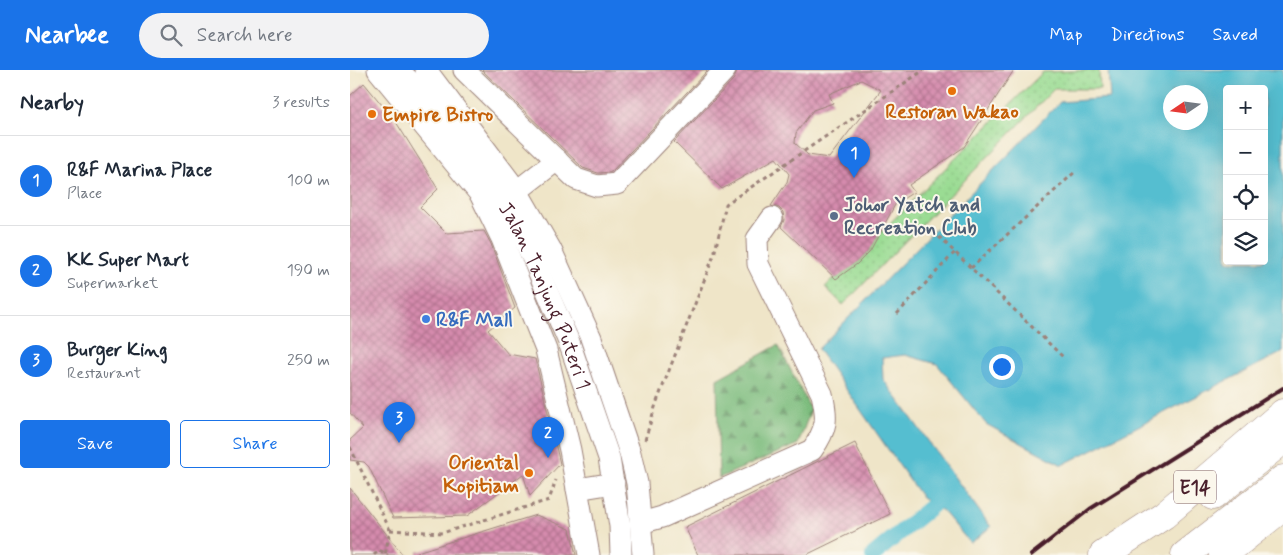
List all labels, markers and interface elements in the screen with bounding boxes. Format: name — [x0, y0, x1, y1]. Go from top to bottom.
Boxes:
search box — [139, 13, 489, 58]
text: Nearbee — [25, 20, 109, 51]
icon: search — [157, 21, 185, 49]
text: Search here — [197, 23, 293, 48]
text: Map — [1050, 23, 1083, 47]
text: Directions — [1111, 23, 1185, 47]
text: Saved — [1213, 23, 1258, 47]
marker: Restoran Wakao — [946, 85, 958, 97]
north arrow — [1163, 85, 1208, 130]
map controls — [1223, 85, 1268, 265]
button: + — [1223, 85, 1268, 130]
text: Nearby — [20, 89, 84, 117]
text: 3 results — [272, 92, 330, 113]
place label: Restoran Wakao — [885, 99, 1019, 126]
place label: Empire Bistro — [382, 102, 493, 129]
marker: Empire Bistro — [366, 108, 378, 120]
button: − — [1223, 130, 1268, 175]
pin: 1 — [838, 137, 870, 178]
text: R&F Marina Place — [67, 158, 212, 183]
text: 1 — [32, 170, 40, 191]
text: 100 m — [287, 170, 330, 191]
button: locate — [1223, 175, 1268, 220]
text: Place — [67, 183, 102, 204]
place label: Johor Yatch and Recreation Club — [844, 192, 980, 242]
street label: Jalan Tanjung Puteri 1 — [491, 197, 596, 393]
marker: Johor Yatch and Recreation Club — [828, 210, 840, 222]
button: layers — [1223, 220, 1268, 265]
text: KK Super Mart — [67, 248, 189, 273]
text: 2 — [32, 260, 40, 281]
text: 190 m — [287, 260, 330, 281]
text: Supermarket — [67, 273, 158, 294]
place label: R&F Mall — [436, 307, 513, 334]
marker: R&F Mall — [420, 313, 432, 325]
text: Burger King — [67, 338, 168, 363]
text: 3 — [32, 350, 40, 371]
text: 250 m — [287, 350, 330, 371]
your location — [989, 354, 1015, 380]
text: Restaurant — [67, 363, 141, 384]
pin: 3 — [383, 402, 415, 443]
pin: 2 — [532, 417, 564, 458]
button: Save — [20, 420, 170, 468]
button: Share — [180, 420, 330, 468]
place label: Oriental Kopitiam — [443, 450, 519, 500]
marker: Oriental Kopitiam — [523, 467, 535, 479]
road number: E14 — [1174, 471, 1216, 504]

